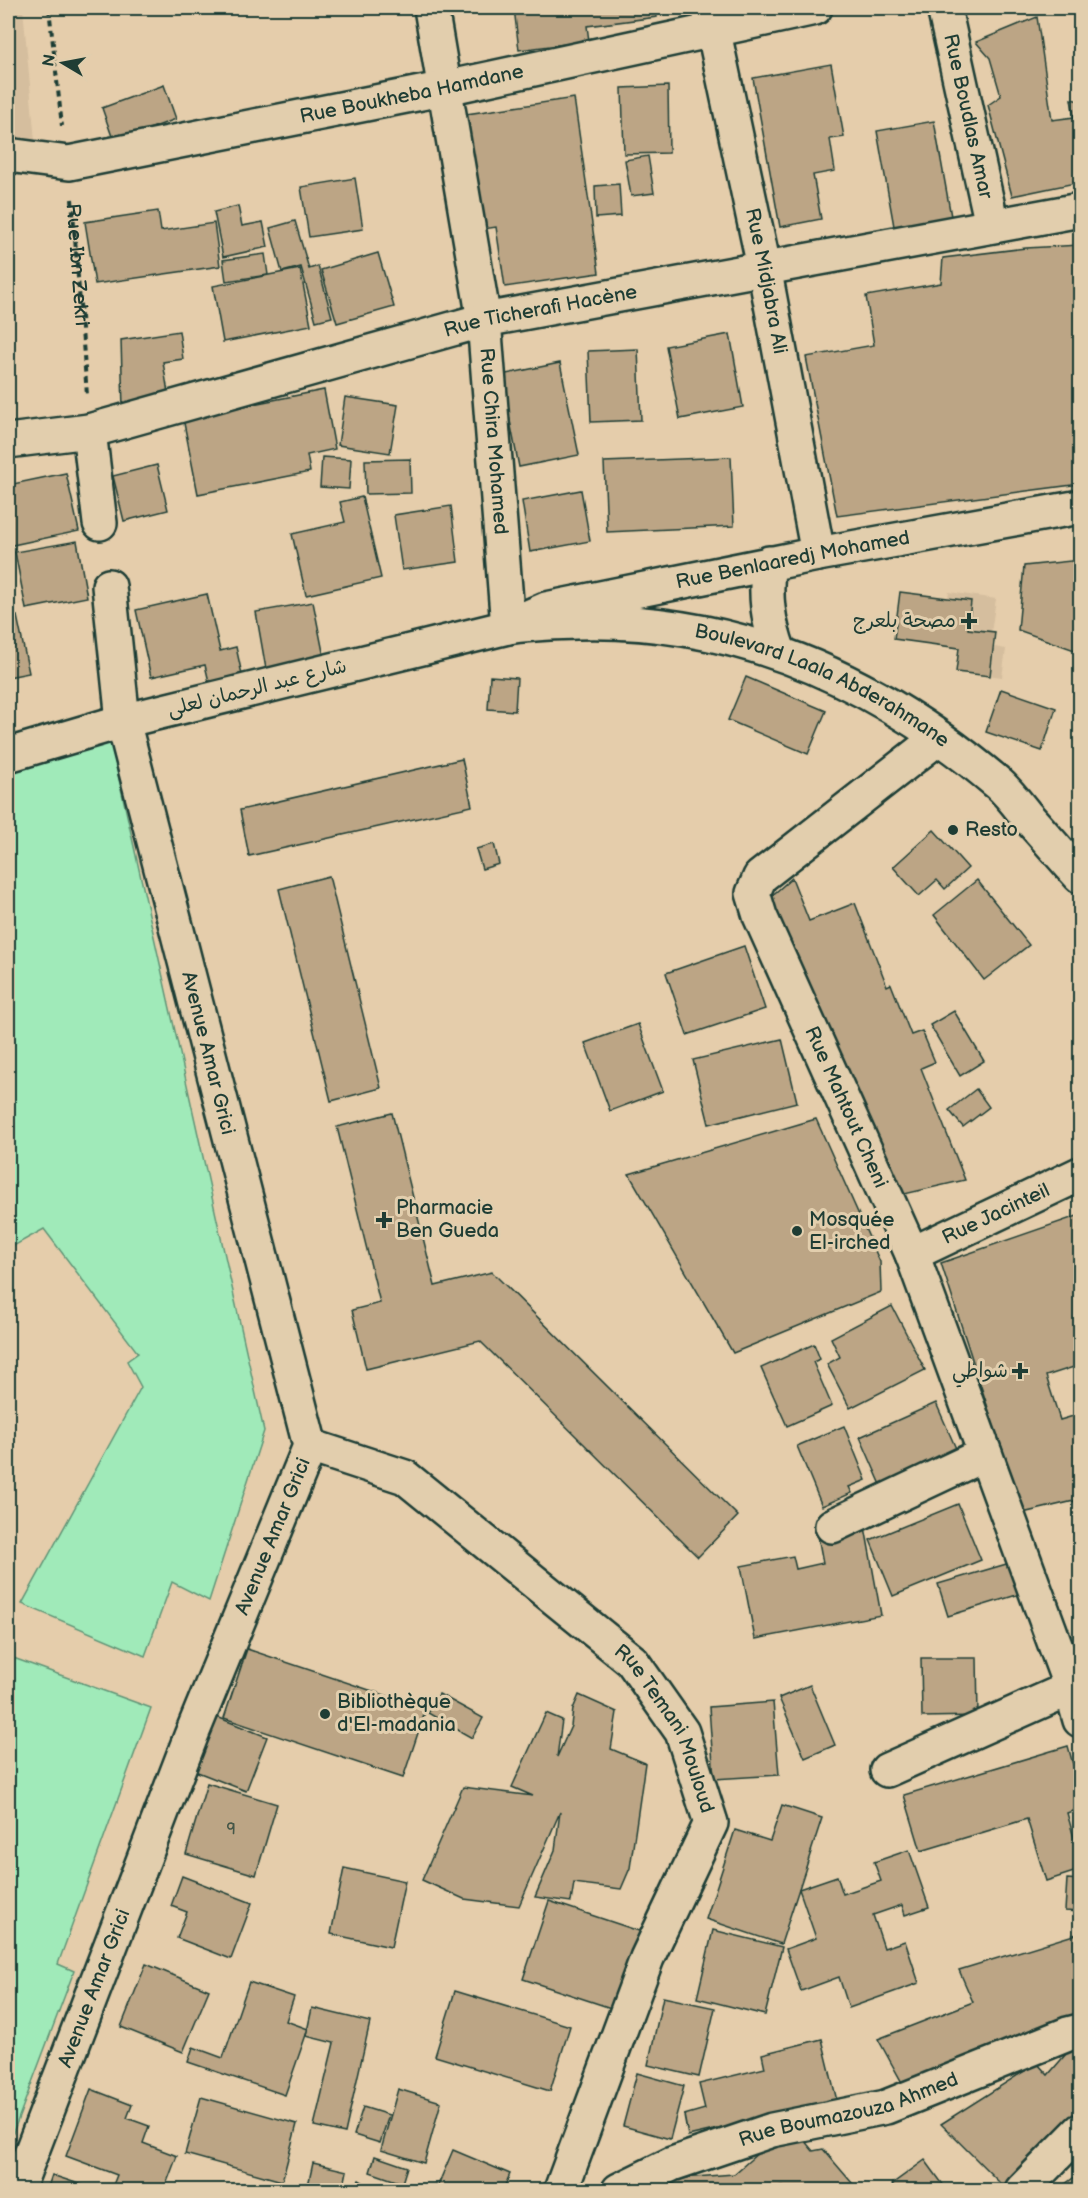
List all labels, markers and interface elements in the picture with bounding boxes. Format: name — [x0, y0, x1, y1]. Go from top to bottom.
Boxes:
street label: Rue Boudlas Amar — [938, 32, 998, 202]
north arrow — [33, 33, 93, 93]
text: N — [39, 53, 60, 68]
street label: Rue Boukheba Hamdane — [298, 60, 526, 129]
street label: Rue Ibn Zekri — [60, 203, 94, 327]
street label: Rue Midjabra Ali — [740, 206, 792, 356]
street label: Rue Ticherafi Hacène — [441, 280, 639, 343]
street label: Rue Chira Mohamed — [474, 347, 513, 535]
street label: Rue Benlaaredj Mohamed — [674, 526, 912, 594]
place label: مصحة بلعرج — [853, 609, 956, 634]
marker: مصحة بلعرج — [960, 612, 978, 630]
street label: Boulevard Laala Abderahmane — [693, 619, 954, 753]
street label: شارع عبد الرحمان لعلى — [165, 654, 349, 723]
place label: Resto — [965, 818, 1018, 842]
marker: Resto — [946, 823, 960, 837]
street label: Avenue Amar Grici — [176, 969, 240, 1137]
street label: Rue Mahtout Cheni — [799, 1023, 893, 1192]
street label: Rue Jacinteil — [938, 1178, 1054, 1250]
place label: Pharmacie Ben Gueda — [396, 1196, 499, 1243]
place label: Mosquée El-irched — [809, 1208, 894, 1255]
marker: Pharmacie Ben Gueda — [377, 1213, 391, 1227]
marker: Mosquée El-irched — [790, 1224, 804, 1238]
place label: شواطي — [952, 1359, 1008, 1388]
marker: شواطي — [1013, 1364, 1027, 1378]
street label: Avenue Amar Grici — [230, 1454, 316, 1618]
street label: Rue Temani Mouloud — [609, 1639, 719, 1816]
place label: Bibliothèque d'El-madania — [337, 1690, 456, 1737]
marker: Bibliothèque d'El-madania — [318, 1707, 332, 1721]
house number: 9 — [226, 1820, 236, 1839]
street label: Avenue Amar Grici — [53, 1906, 135, 2071]
street label: Rue Boumazouza Ahmed — [736, 2067, 962, 2152]

